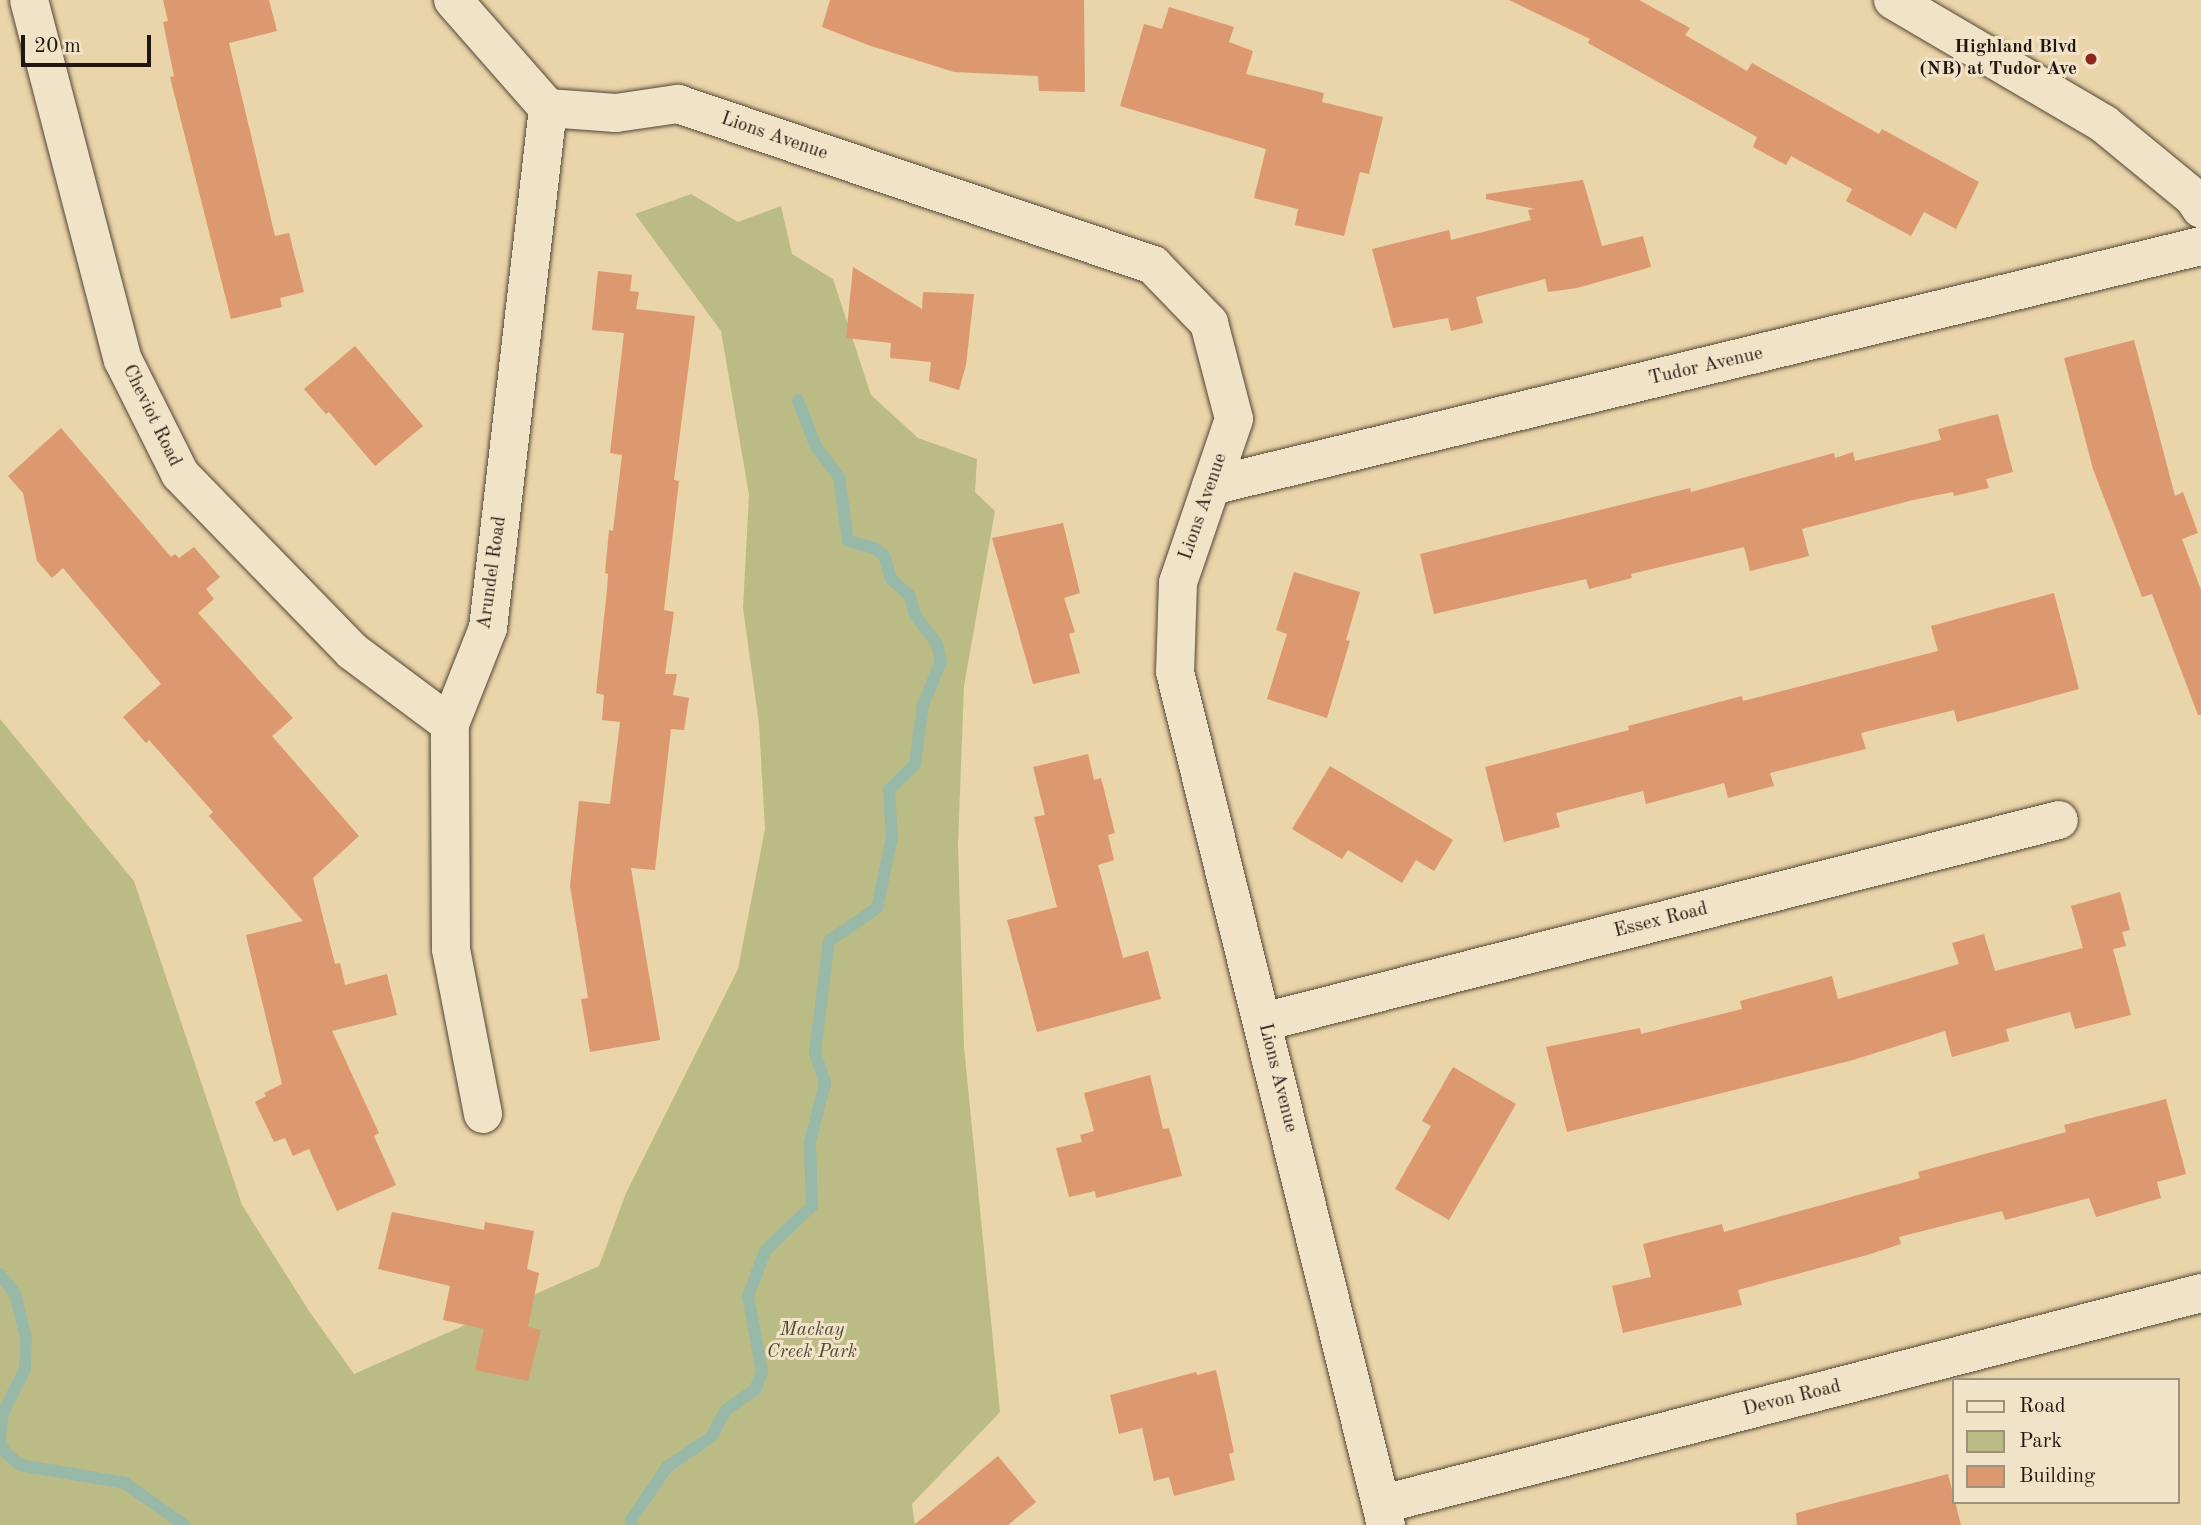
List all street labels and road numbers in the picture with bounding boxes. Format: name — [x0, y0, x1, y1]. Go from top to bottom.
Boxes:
street label: Lions Avenue — [718, 108, 830, 166]
street label: Tudor Avenue — [1647, 343, 1765, 391]
street label: Cheviot Road — [116, 361, 186, 471]
street label: Lions Avenue — [1175, 451, 1233, 563]
street label: Arundel Road — [474, 515, 512, 631]
street label: Essex Road — [1612, 898, 1710, 944]
street label: Lions Avenue — [1252, 1021, 1302, 1135]
street label: Devon Road — [1741, 1376, 1843, 1422]

